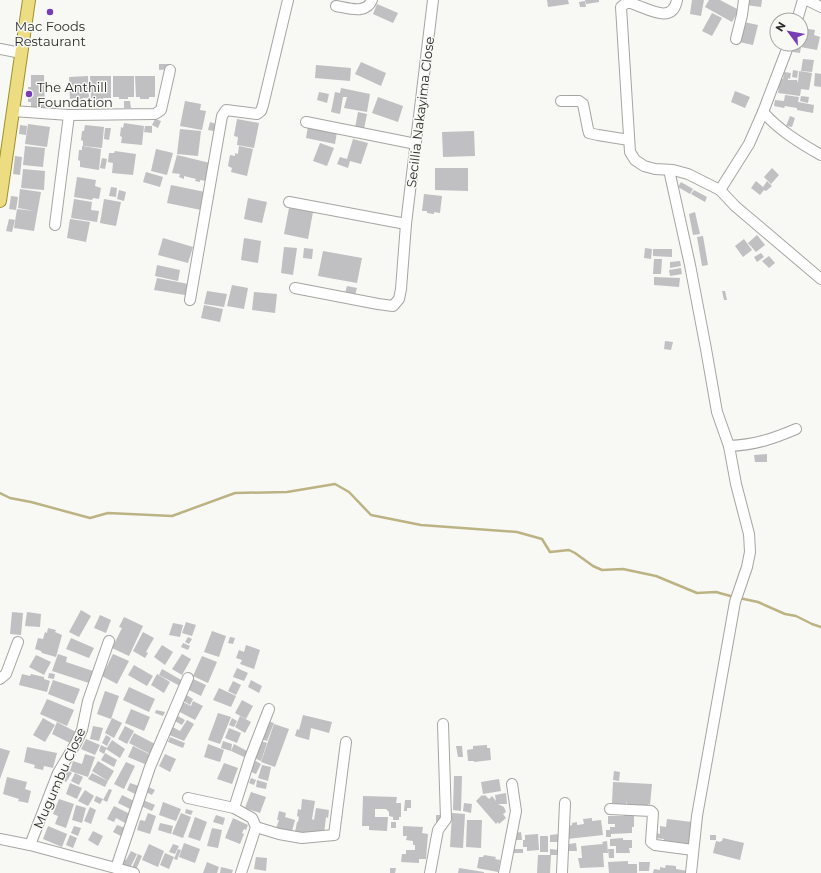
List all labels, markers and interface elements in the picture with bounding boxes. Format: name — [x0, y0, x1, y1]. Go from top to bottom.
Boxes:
marker: Mac Foods Restaurant — [45, 7, 55, 17]
north arrow — [769, 12, 809, 52]
place label: Mac Foods Restaurant — [14, 18, 86, 49]
text: N — [772, 19, 789, 34]
street label: Secillia Nakayima Close — [403, 35, 437, 188]
place label: The Anthill Foundation — [37, 79, 113, 110]
marker: The Anthill Foundation — [24, 89, 34, 99]
street label: Mugumbu Close — [30, 725, 88, 831]

